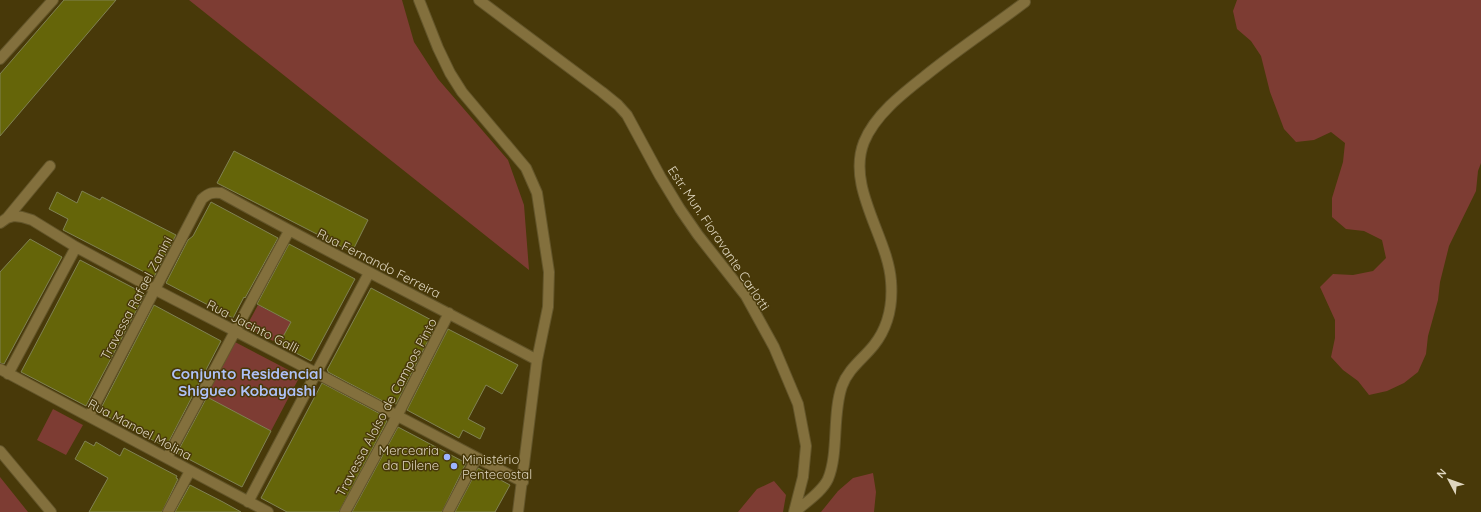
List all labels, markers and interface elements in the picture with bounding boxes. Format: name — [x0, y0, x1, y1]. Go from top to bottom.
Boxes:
street label: Estr. Mun. Fioravante Carlotti — [665, 163, 773, 313]
street label: Rua Fernando Ferreira — [315, 225, 443, 301]
street label: Travessa Rafael Zanini — [97, 234, 175, 362]
street label: Rua Jacinto Galli — [204, 296, 302, 356]
street label: Travessa Aloíso de Campos Pinto — [332, 315, 440, 499]
district label: Conjunto Residencial Shigueo Kobayashi — [171, 364, 323, 400]
street label: Rua Manoel Molina — [85, 395, 195, 463]
place label: Mercearia da Dilene — [379, 442, 439, 473]
place label: Ministério Pentecostal — [462, 451, 532, 482]
marker: Mercearia da Dilene — [442, 452, 452, 462]
north arrow — [1429, 460, 1469, 500]
marker: Ministério Pentecostal — [449, 461, 459, 471]
text: N — [1434, 466, 1449, 481]

